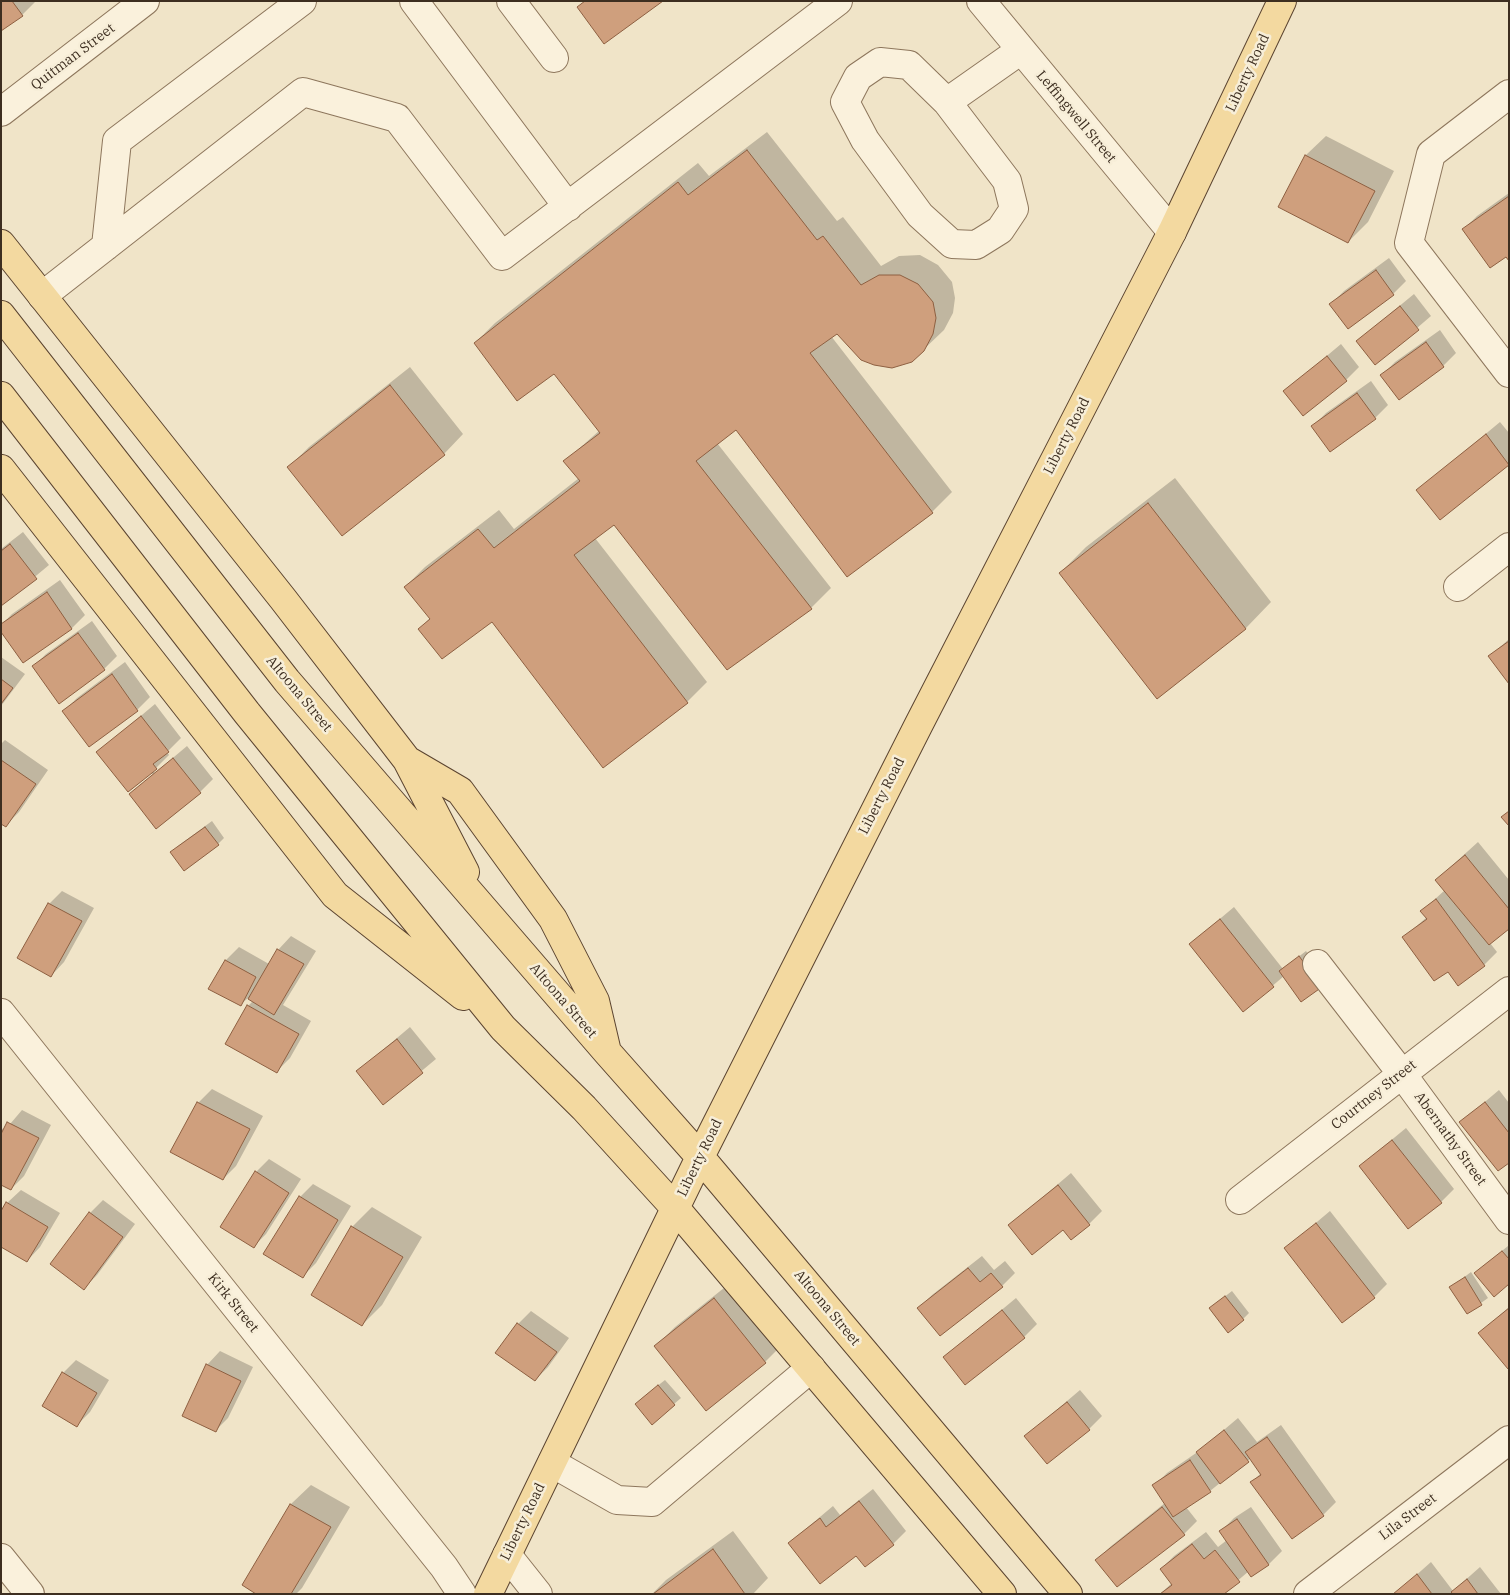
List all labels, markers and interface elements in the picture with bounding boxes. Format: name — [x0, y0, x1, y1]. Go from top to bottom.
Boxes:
street label: Quitman Street — [28, 20, 118, 94]
street label: Liberty Road — [1223, 31, 1273, 115]
street label: Leffingwell Street — [1032, 67, 1120, 167]
street label: Liberty Road — [1040, 395, 1094, 477]
street label: Altoona Street — [262, 653, 336, 735]
street label: Liberty Road — [855, 755, 909, 837]
street label: Altoona Street — [526, 960, 600, 1042]
street label: Courtney Street — [1328, 1057, 1420, 1133]
street label: Abernathy Street — [1410, 1089, 1490, 1189]
street label: Liberty Road — [674, 1117, 726, 1199]
street label: Altoona Street — [790, 1267, 864, 1349]
street label: Kirk Street — [204, 1270, 262, 1336]
street label: Liberty Road — [497, 1481, 549, 1563]
street label: Lila Street — [1376, 1490, 1440, 1544]

